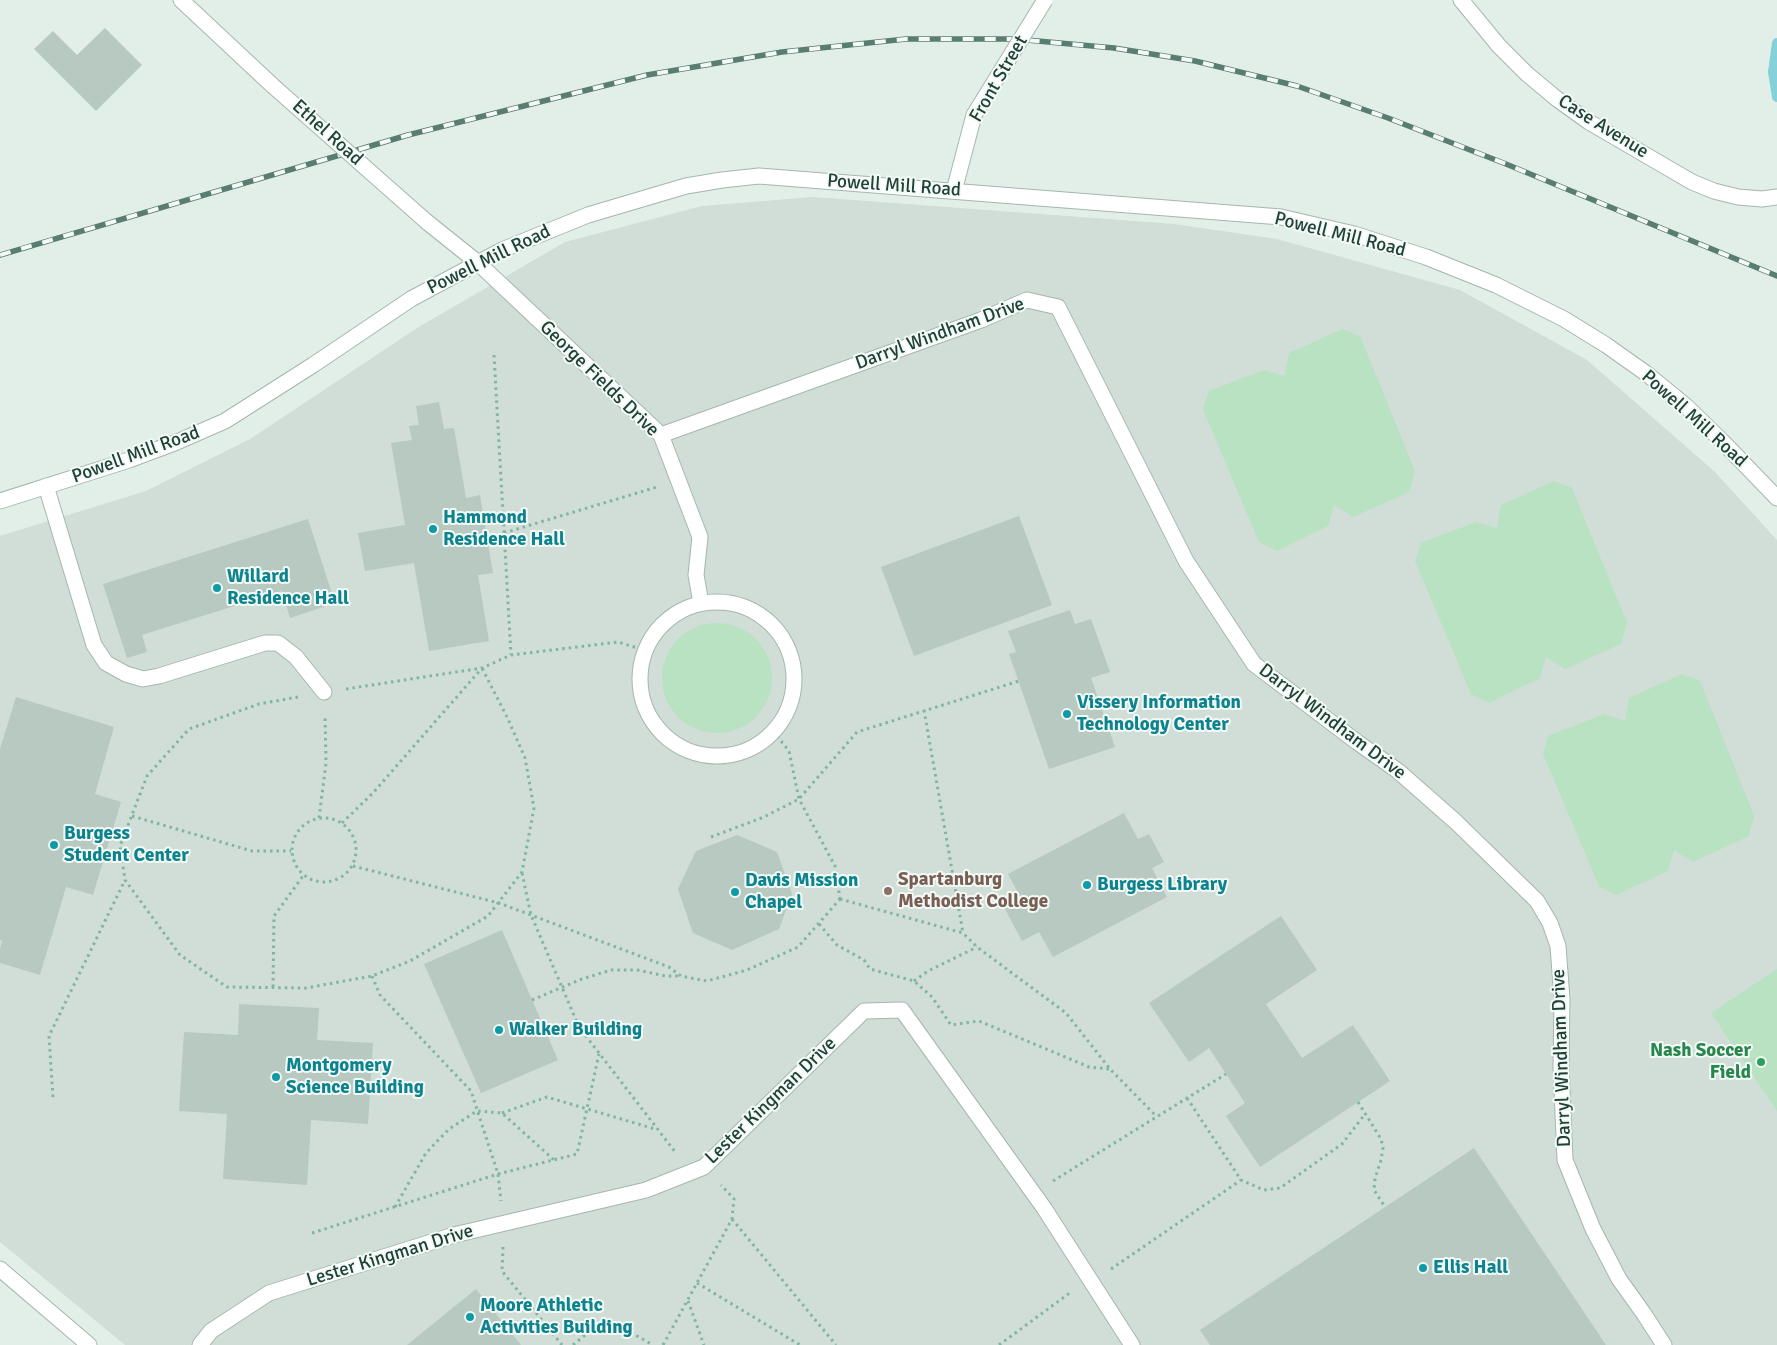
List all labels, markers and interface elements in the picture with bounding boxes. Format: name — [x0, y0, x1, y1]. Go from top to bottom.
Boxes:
street label: Front Street — [965, 31, 1033, 127]
street label: Case Avenue — [1554, 90, 1652, 164]
street label: Ethel Road — [287, 95, 367, 171]
street label: Powell Mill Road — [826, 170, 962, 202]
street label: Powell Mill Road — [1272, 208, 1408, 262]
street label: Powell Mill Road — [424, 220, 554, 300]
street label: Darryl Windham Drive — [852, 293, 1028, 375]
street label: George Fields Drive — [535, 316, 663, 442]
street label: Powell Mill Road — [1636, 366, 1752, 472]
street label: Powell Mill Road — [69, 421, 203, 489]
place label: Hammond Residence Hall — [443, 507, 565, 551]
marker: Hammond Residence Hall — [427, 523, 439, 535]
place label: Willard Residence Hall — [227, 566, 349, 610]
marker: Willard Residence Hall — [211, 582, 223, 594]
street label: Darryl Windham Drive — [1254, 659, 1410, 785]
place label: Vissery Information Technology Center — [1077, 692, 1241, 736]
marker: Vissery Information Technology Center — [1061, 708, 1073, 720]
place label: Burgess Student Center — [64, 823, 189, 867]
marker: Burgess Student Center — [48, 839, 60, 851]
place label: Spartanburg Methodist College — [898, 869, 1048, 913]
place label: Davis Mission Chapel — [745, 870, 858, 914]
place label: Burgess Library — [1097, 874, 1227, 896]
marker: Burgess Library — [1081, 879, 1093, 891]
marker: Spartanburg Methodist College — [882, 885, 894, 897]
marker: Davis Mission Chapel — [729, 886, 741, 898]
street label: Darryl Windham Drive — [1547, 968, 1577, 1148]
place label: Walker Building — [509, 1019, 642, 1041]
marker: Walker Building — [493, 1024, 505, 1036]
street label: Lester Kingman Drive — [701, 1033, 841, 1169]
place label: Nash Soccer Field — [1650, 1040, 1751, 1084]
place label: Montgomery Science Building — [286, 1055, 424, 1099]
marker: Nash Soccer Field — [1755, 1056, 1767, 1068]
marker: Montgomery Science Building — [270, 1071, 282, 1083]
street label: Lester Kingman Drive — [304, 1220, 476, 1292]
place label: Ellis Hall — [1433, 1257, 1508, 1279]
marker: Ellis Hall — [1417, 1262, 1429, 1274]
place label: Moore Athletic Activities Building — [480, 1295, 633, 1339]
marker: Moore Athletic Activities Building — [464, 1311, 476, 1323]

